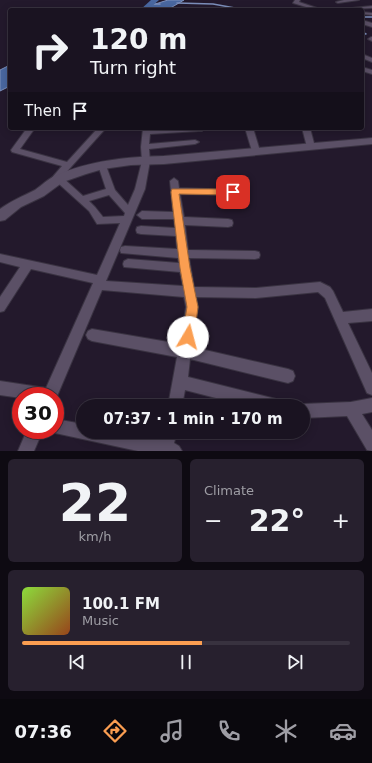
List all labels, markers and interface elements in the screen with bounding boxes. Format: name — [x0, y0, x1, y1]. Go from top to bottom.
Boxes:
text: 120 m — [90, 23, 187, 56]
icon: right — [24, 24, 76, 76]
text: Turn right — [90, 57, 176, 78]
icon: arrive — [69, 100, 91, 122]
text: Then — [24, 102, 61, 120]
pin — [216, 175, 250, 209]
icon: arrive — [222, 181, 244, 203]
position arrow — [167, 316, 209, 358]
speed limit sign: 30 — [12, 387, 64, 439]
text: 07:37 · 1 min · 170 m — [103, 410, 283, 428]
text: 22 — [59, 473, 131, 533]
text: Climate — [204, 483, 254, 498]
text: 22° — [249, 503, 305, 538]
text: − — [204, 508, 222, 533]
text: + — [332, 508, 350, 533]
text: km/h — [79, 529, 111, 544]
text: 100.1 FM — [82, 595, 160, 613]
text: Music — [82, 613, 119, 628]
icon: previous — [66, 651, 88, 673]
icon: pause — [175, 651, 197, 673]
icon: next — [284, 651, 306, 673]
icon: directions — [101, 717, 129, 745]
icon: music — [158, 717, 186, 745]
icon: phone — [215, 717, 243, 745]
icon: climate — [272, 717, 300, 745]
icon: car — [329, 717, 357, 745]
text: 07:36 — [15, 721, 72, 742]

